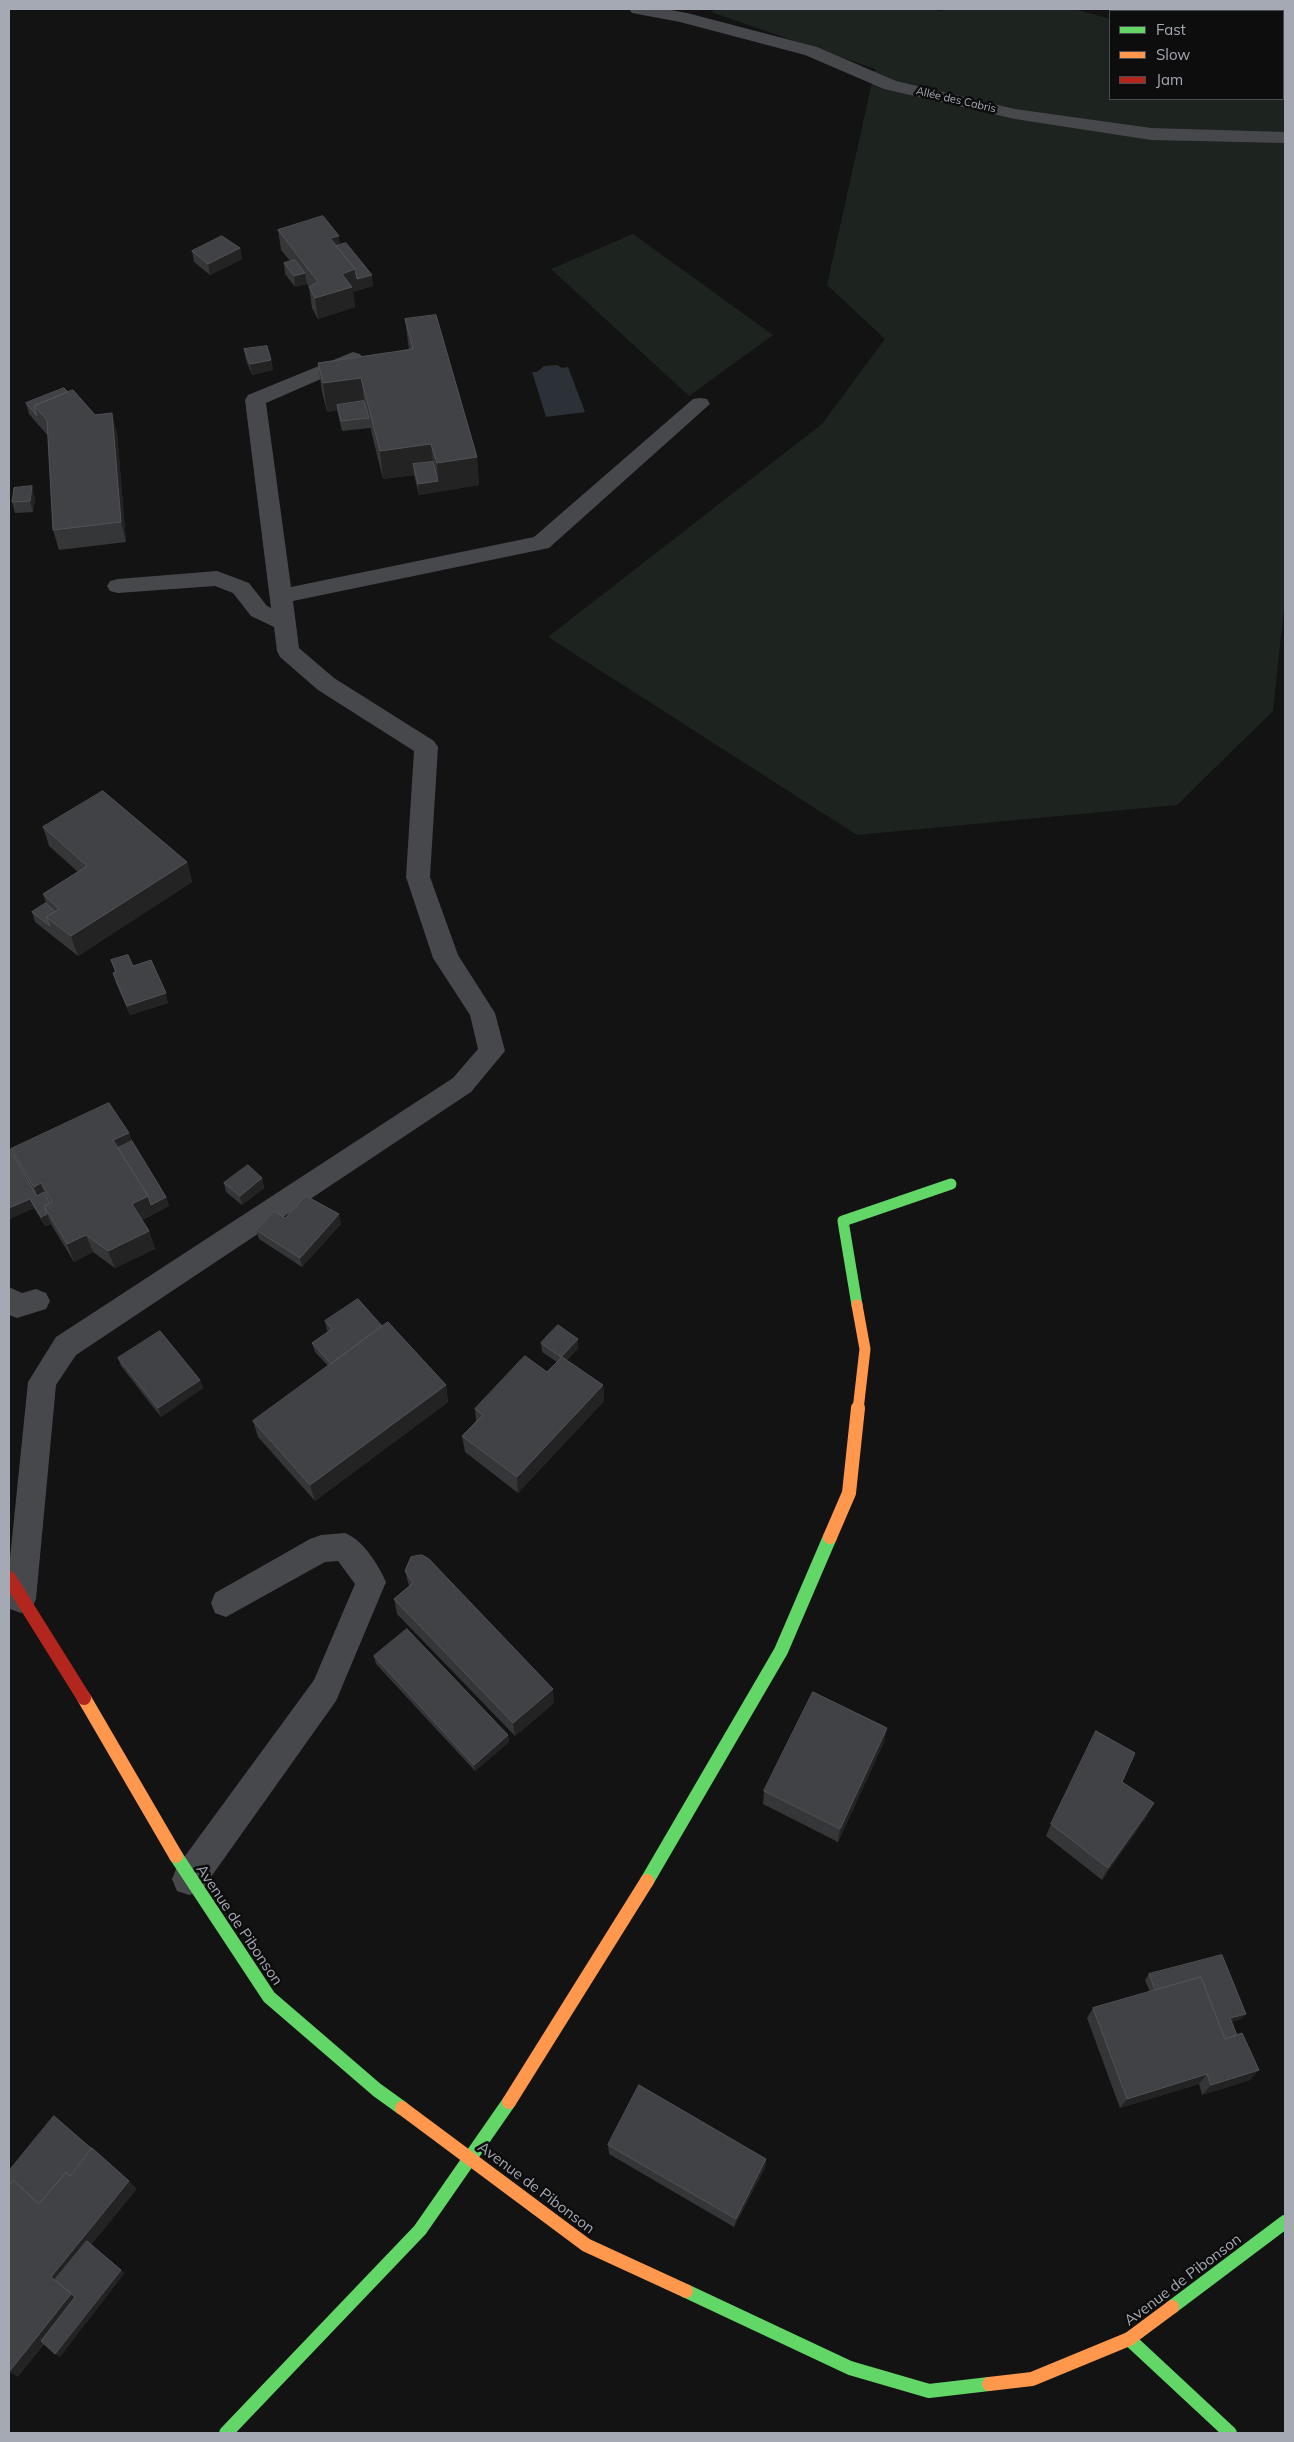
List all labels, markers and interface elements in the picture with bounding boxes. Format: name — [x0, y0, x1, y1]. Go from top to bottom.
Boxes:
legend — [1109, 10, 1284, 100]
text: Fast — [1156, 20, 1186, 39]
text: Slow — [1156, 45, 1190, 64]
text: Jam — [1156, 70, 1183, 89]
street label: Allée des Cabris — [915, 84, 997, 116]
street label: Avenue de Pibonson — [192, 1861, 286, 1989]
street label: Avenue de Pibonson — [474, 2138, 598, 2238]
street label: Avenue de Pibonson — [1121, 2230, 1245, 2330]

